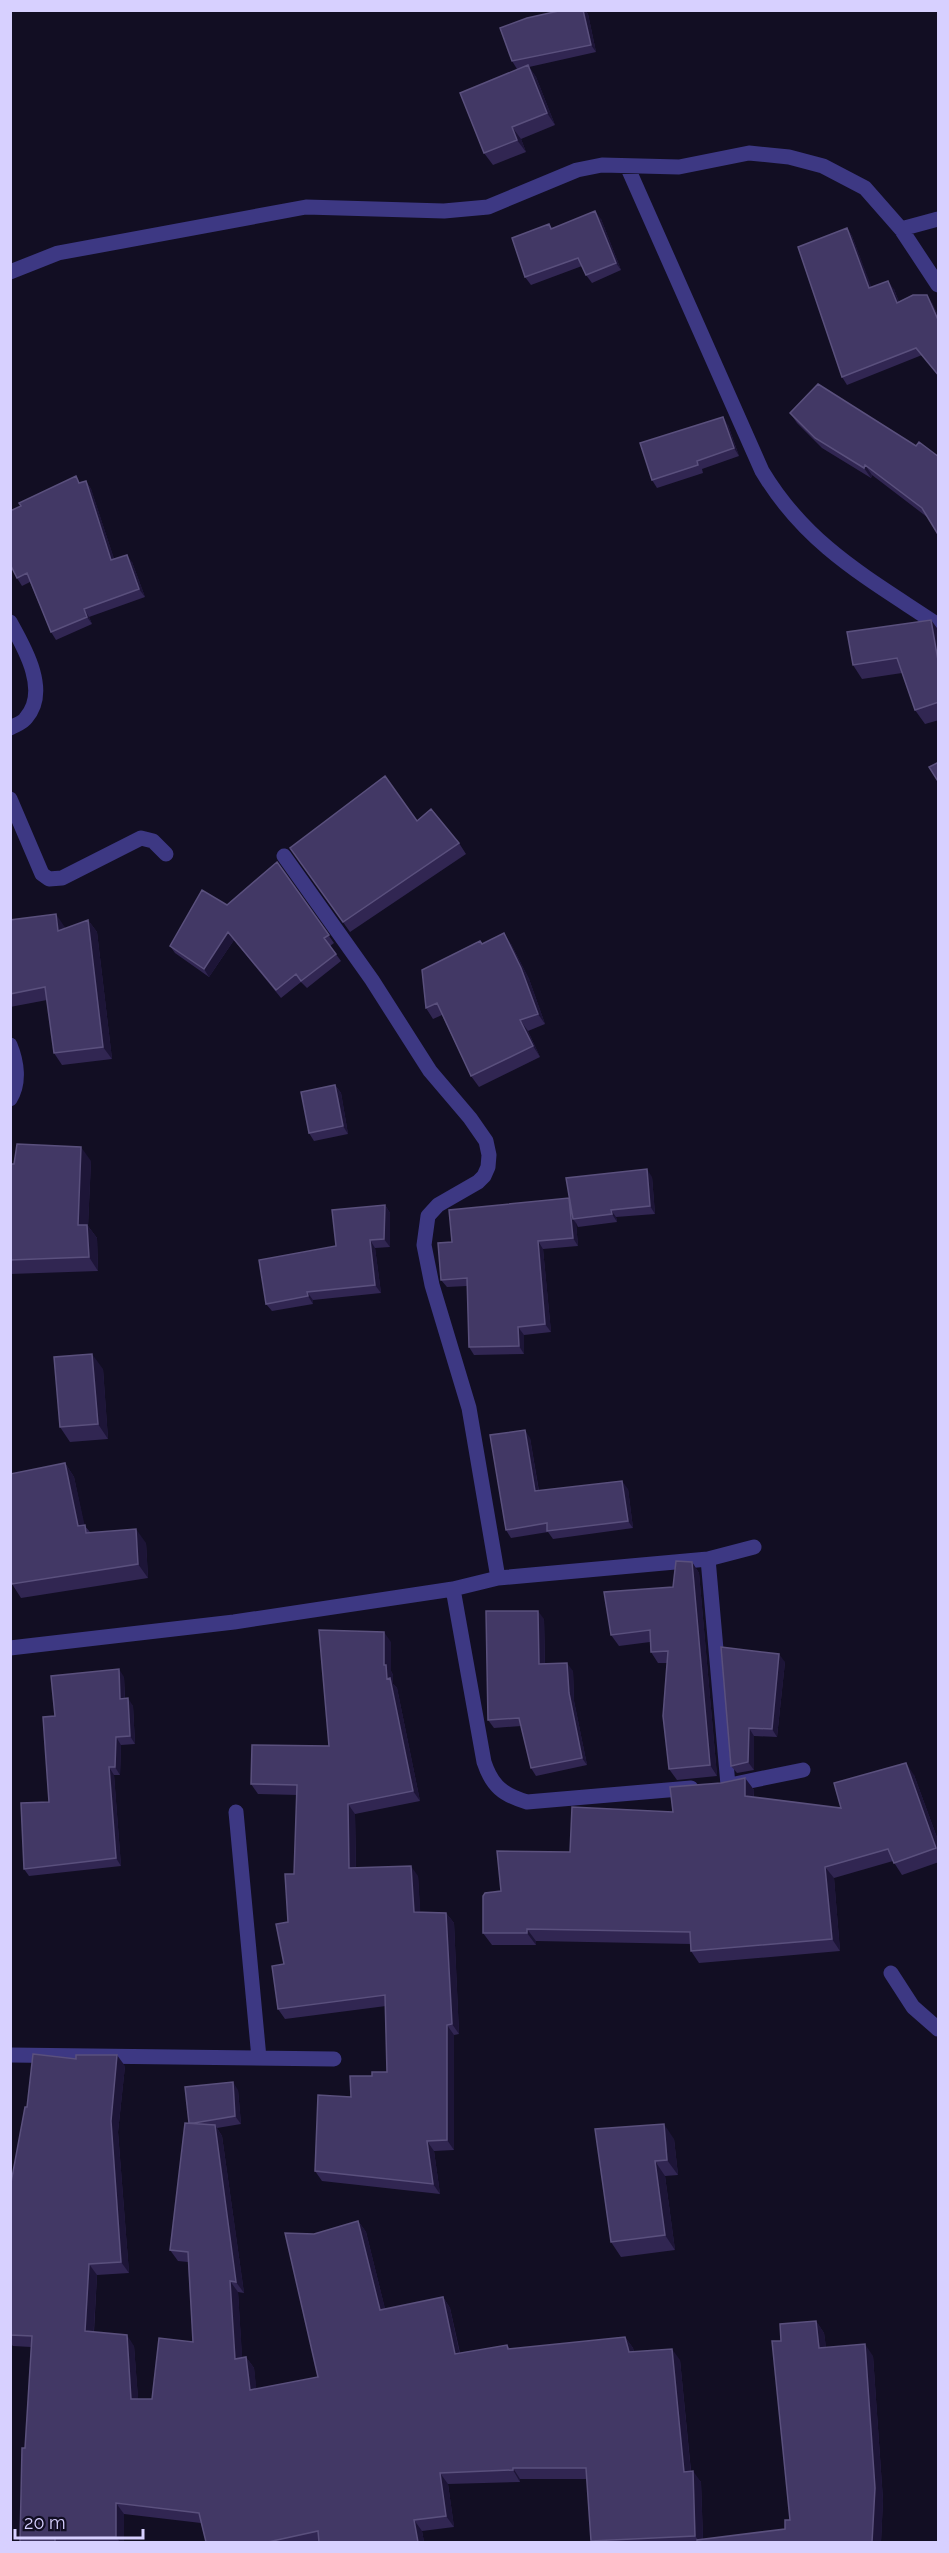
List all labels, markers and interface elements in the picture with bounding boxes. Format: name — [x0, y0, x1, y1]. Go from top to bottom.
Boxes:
scale bar — [15, 2502, 142, 2540]
text: 20 m — [24, 2512, 66, 2533]

